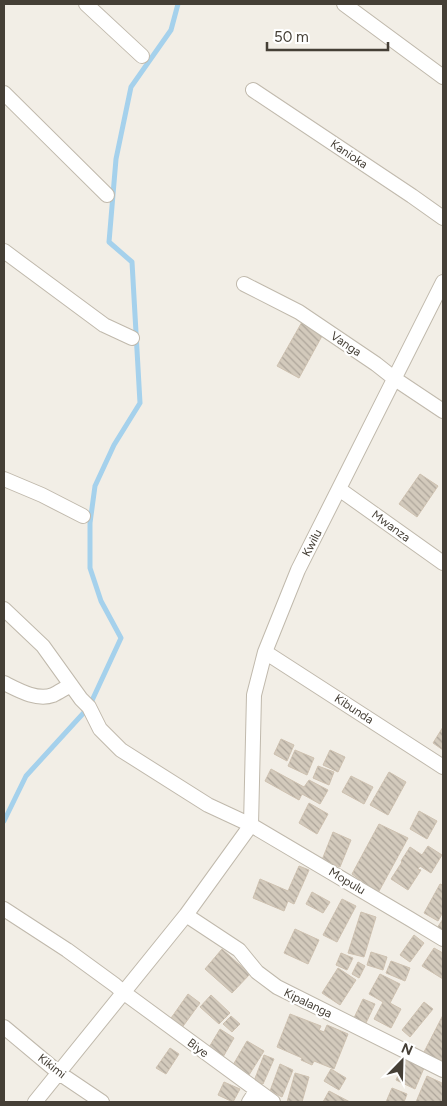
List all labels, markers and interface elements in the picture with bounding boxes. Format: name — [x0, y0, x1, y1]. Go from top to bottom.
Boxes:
scale bar — [267, 20, 388, 52]
text: 50 m — [274, 28, 309, 46]
street label: Kanioka — [328, 137, 370, 171]
street label: Vanga — [328, 329, 364, 359]
street label: Mwanza — [369, 507, 413, 545]
street label: Kwilu — [299, 527, 325, 559]
street label: Kibunda — [332, 691, 376, 727]
street label: Mopulu — [326, 865, 368, 897]
street label: Kipalanga — [282, 985, 334, 1021]
street label: Biye — [185, 1036, 212, 1061]
north arrow — [377, 1036, 427, 1086]
text: N — [399, 1040, 415, 1059]
street label: Kikimi — [35, 1051, 69, 1081]

